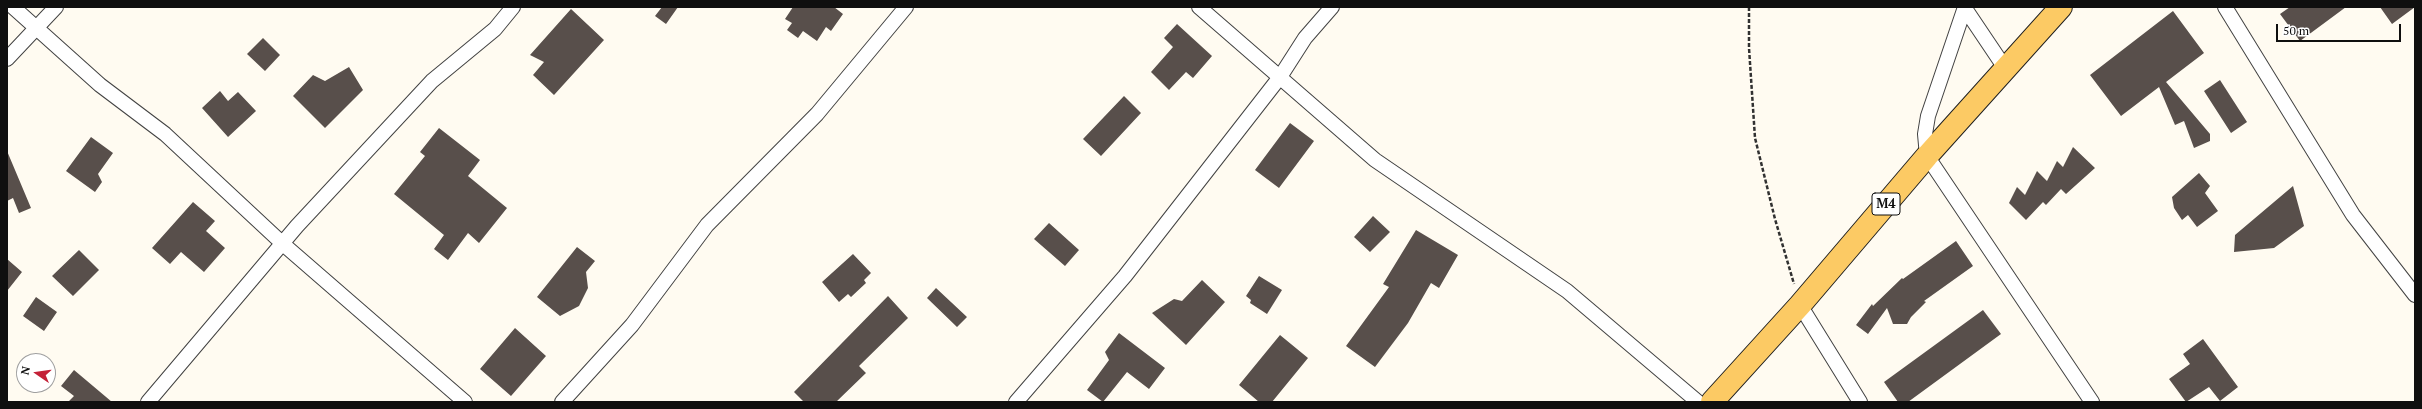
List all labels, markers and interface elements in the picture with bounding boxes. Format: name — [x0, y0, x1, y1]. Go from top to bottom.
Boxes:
scale bar — [2278, 16, 2403, 42]
text: 50 m — [2283, 23, 2309, 38]
road number: M4 — [1872, 193, 1900, 215]
north arrow — [16, 353, 56, 393]
text: N — [18, 365, 33, 376]

